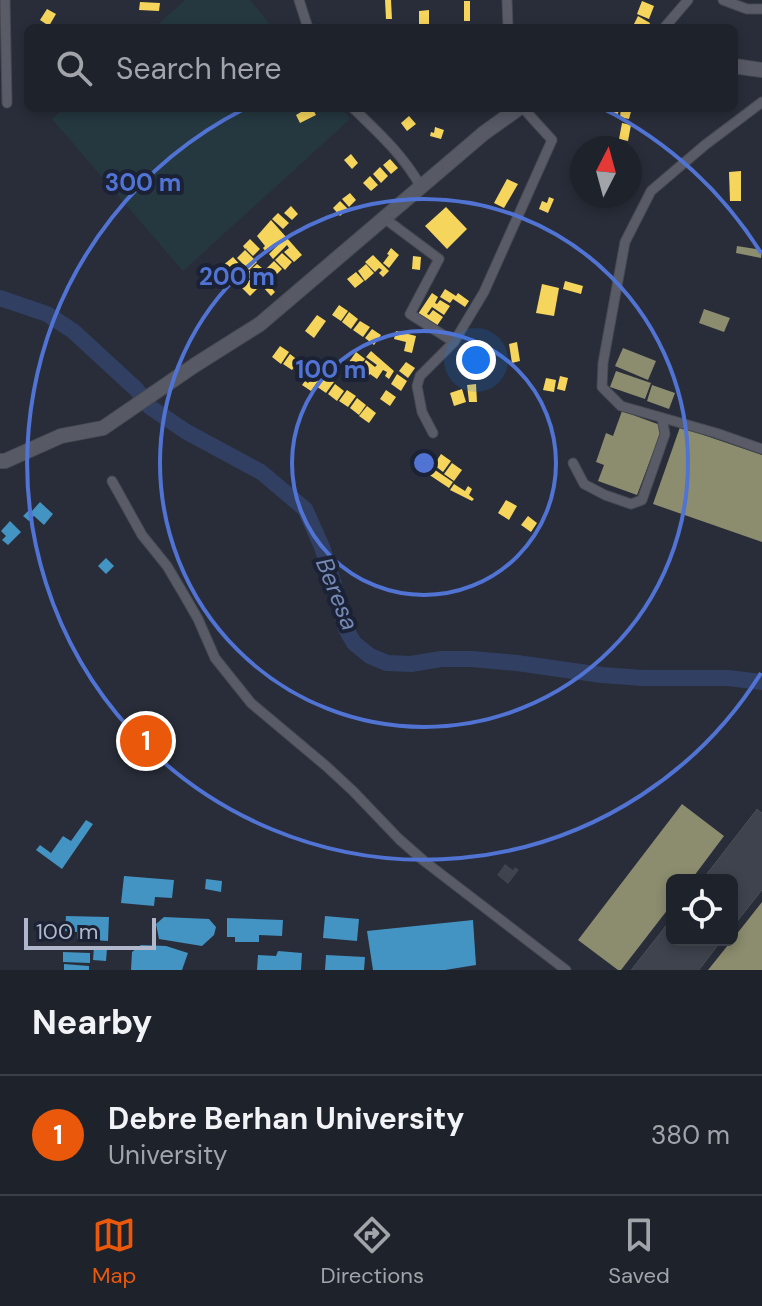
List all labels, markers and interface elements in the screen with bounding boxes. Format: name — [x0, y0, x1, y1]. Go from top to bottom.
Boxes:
search box — [24, 24, 738, 112]
icon: search — [52, 46, 96, 90]
text: Search here — [116, 49, 282, 88]
north arrow — [570, 136, 642, 208]
text: 300 m — [105, 167, 181, 198]
text: 200 m — [199, 261, 275, 292]
your location — [456, 340, 496, 380]
text: 100 m — [296, 354, 366, 385]
centre of rings — [410, 449, 438, 477]
water label: Beresa — [309, 553, 366, 635]
pin: 1 — [120, 711, 172, 771]
map controls — [666, 874, 738, 946]
button: locate — [666, 874, 738, 946]
scale bar — [24, 914, 156, 950]
text: 100 m — [36, 917, 98, 946]
text: Nearby — [32, 1000, 152, 1045]
text: Debre Berhan University — [108, 1099, 464, 1138]
text: 1 — [53, 1118, 63, 1152]
text: 380 m — [651, 1118, 730, 1152]
text: University — [108, 1138, 228, 1172]
tab: Map — [92, 1213, 136, 1290]
tab: Directions — [321, 1213, 424, 1290]
tab: Saved — [608, 1213, 670, 1290]

